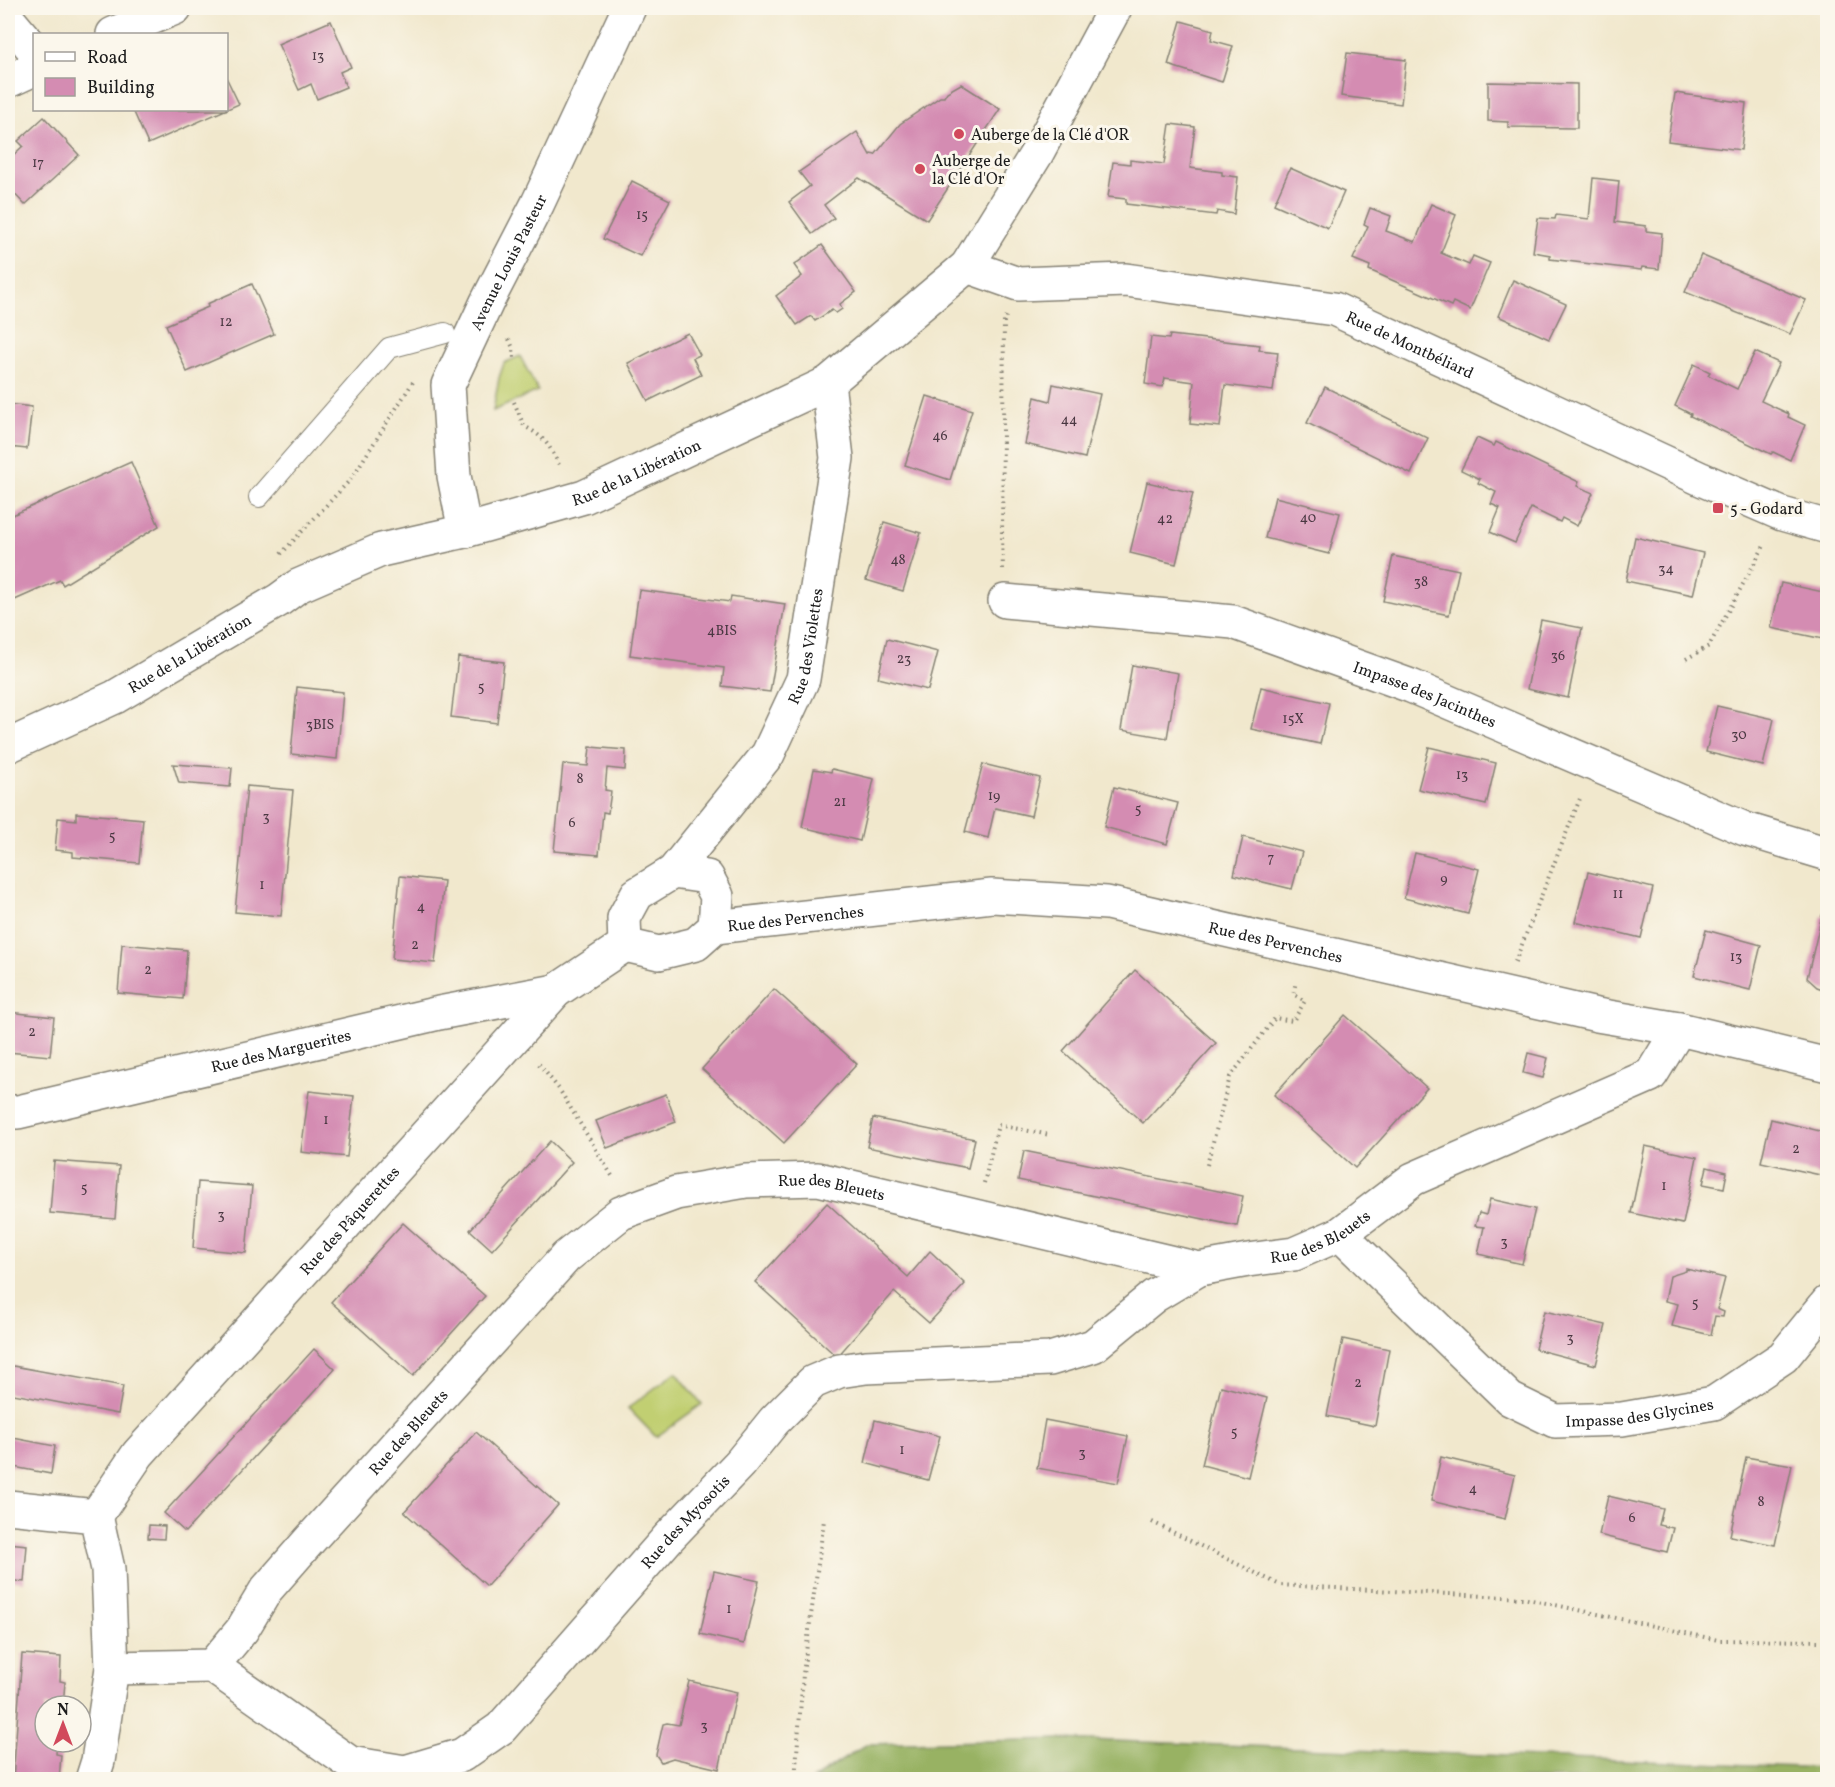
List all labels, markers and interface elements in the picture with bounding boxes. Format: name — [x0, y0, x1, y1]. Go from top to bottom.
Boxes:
legend — [33, 33, 228, 111]
text: Road — [87, 46, 128, 71]
house number: 13 — [312, 47, 324, 66]
text: Building — [87, 76, 155, 101]
place label: Auberge de la Clé d'OR — [971, 125, 1129, 147]
marker: Auberge de la Clé d'OR — [952, 127, 966, 141]
place label: Auberge de la Clé d'Or — [932, 151, 1011, 191]
house number: 17 — [32, 154, 44, 173]
marker: Auberge de la Clé d'Or — [913, 162, 927, 176]
street label: Avenue Louis Pasteur — [466, 191, 553, 335]
house number: 15 — [636, 206, 648, 225]
street label: Rue de Montbéliard — [1342, 307, 1477, 385]
house number: 12 — [220, 313, 232, 332]
house number: 44 — [1061, 411, 1077, 430]
house number: 46 — [932, 427, 948, 446]
street label: Rue de la Libération — [570, 435, 705, 513]
place label: 5 - Godard — [1730, 499, 1803, 521]
marker: 5 - Godard — [1711, 501, 1725, 515]
house number: 40 — [1300, 509, 1316, 528]
house number: 42 — [1157, 510, 1173, 529]
house number: 48 — [890, 551, 906, 570]
house number: 34 — [1658, 560, 1674, 579]
house number: 38 — [1414, 573, 1428, 592]
street label: Rue des Violettes — [784, 587, 830, 708]
street label: Rue de la Libération — [125, 610, 256, 700]
house number: 4BIS — [707, 622, 737, 641]
house number: 36 — [1551, 647, 1565, 666]
house number: 23 — [897, 650, 911, 669]
street label: Impasse des Jacinthes — [1350, 657, 1499, 734]
house number: 5 — [478, 678, 484, 697]
house number: 15X — [1282, 710, 1304, 729]
house number: 3BIS — [306, 716, 334, 735]
house number: 30 — [1731, 726, 1747, 745]
house number: 13 — [1456, 766, 1468, 785]
house number: 8 — [576, 770, 584, 789]
house number: 19 — [988, 787, 1000, 806]
house number: 21 — [834, 793, 846, 812]
house number: 5 — [1135, 800, 1141, 819]
house number: 3 — [262, 808, 270, 827]
house number: 6 — [568, 814, 576, 833]
house number: 5 — [109, 827, 115, 846]
house number: 7 — [1268, 849, 1275, 868]
house number: 9 — [1440, 870, 1448, 889]
house number: 1 — [259, 876, 265, 895]
house number: 11 — [1613, 885, 1623, 904]
house number: 4 — [417, 898, 425, 917]
street label: Rue des Pervenches — [726, 901, 865, 939]
street label: Rue des Pervenches — [1206, 918, 1345, 970]
house number: 2 — [411, 936, 419, 955]
house number: 13 — [1730, 948, 1742, 967]
house number: 2 — [144, 961, 152, 980]
house number: 2 — [28, 1023, 36, 1042]
street label: Rue des Marguerites — [209, 1025, 354, 1079]
house number: 1 — [323, 1111, 329, 1130]
house number: 2 — [1792, 1140, 1800, 1159]
street label: Rue des Pâquerettes — [296, 1162, 406, 1281]
street label: Rue des Bleuets — [778, 1170, 887, 1207]
house number: 1 — [1661, 1177, 1667, 1196]
house number: 5 — [81, 1179, 87, 1198]
house number: 3 — [217, 1206, 225, 1225]
street label: Rue des Bleuets — [1269, 1206, 1376, 1270]
house number: 3 — [1500, 1233, 1508, 1252]
house number: 5 — [1692, 1294, 1698, 1313]
house number: 3 — [1566, 1329, 1574, 1348]
house number: 2 — [1354, 1374, 1362, 1393]
street label: Rue des Bleuets — [365, 1385, 454, 1481]
street label: Impasse des Glycines — [1565, 1394, 1716, 1434]
house number: 5 — [1231, 1423, 1237, 1442]
house number: 1 — [899, 1441, 905, 1460]
house number: 3 — [1078, 1444, 1086, 1463]
street label: Rue des Myosotis — [637, 1471, 736, 1574]
house number: 4 — [1469, 1480, 1477, 1499]
house number: 8 — [1757, 1493, 1765, 1512]
house number: 6 — [1628, 1509, 1636, 1528]
house number: 1 — [726, 1600, 732, 1619]
north arrow — [33, 1694, 93, 1754]
text: N — [57, 1700, 69, 1722]
house number: 3 — [700, 1717, 708, 1736]

